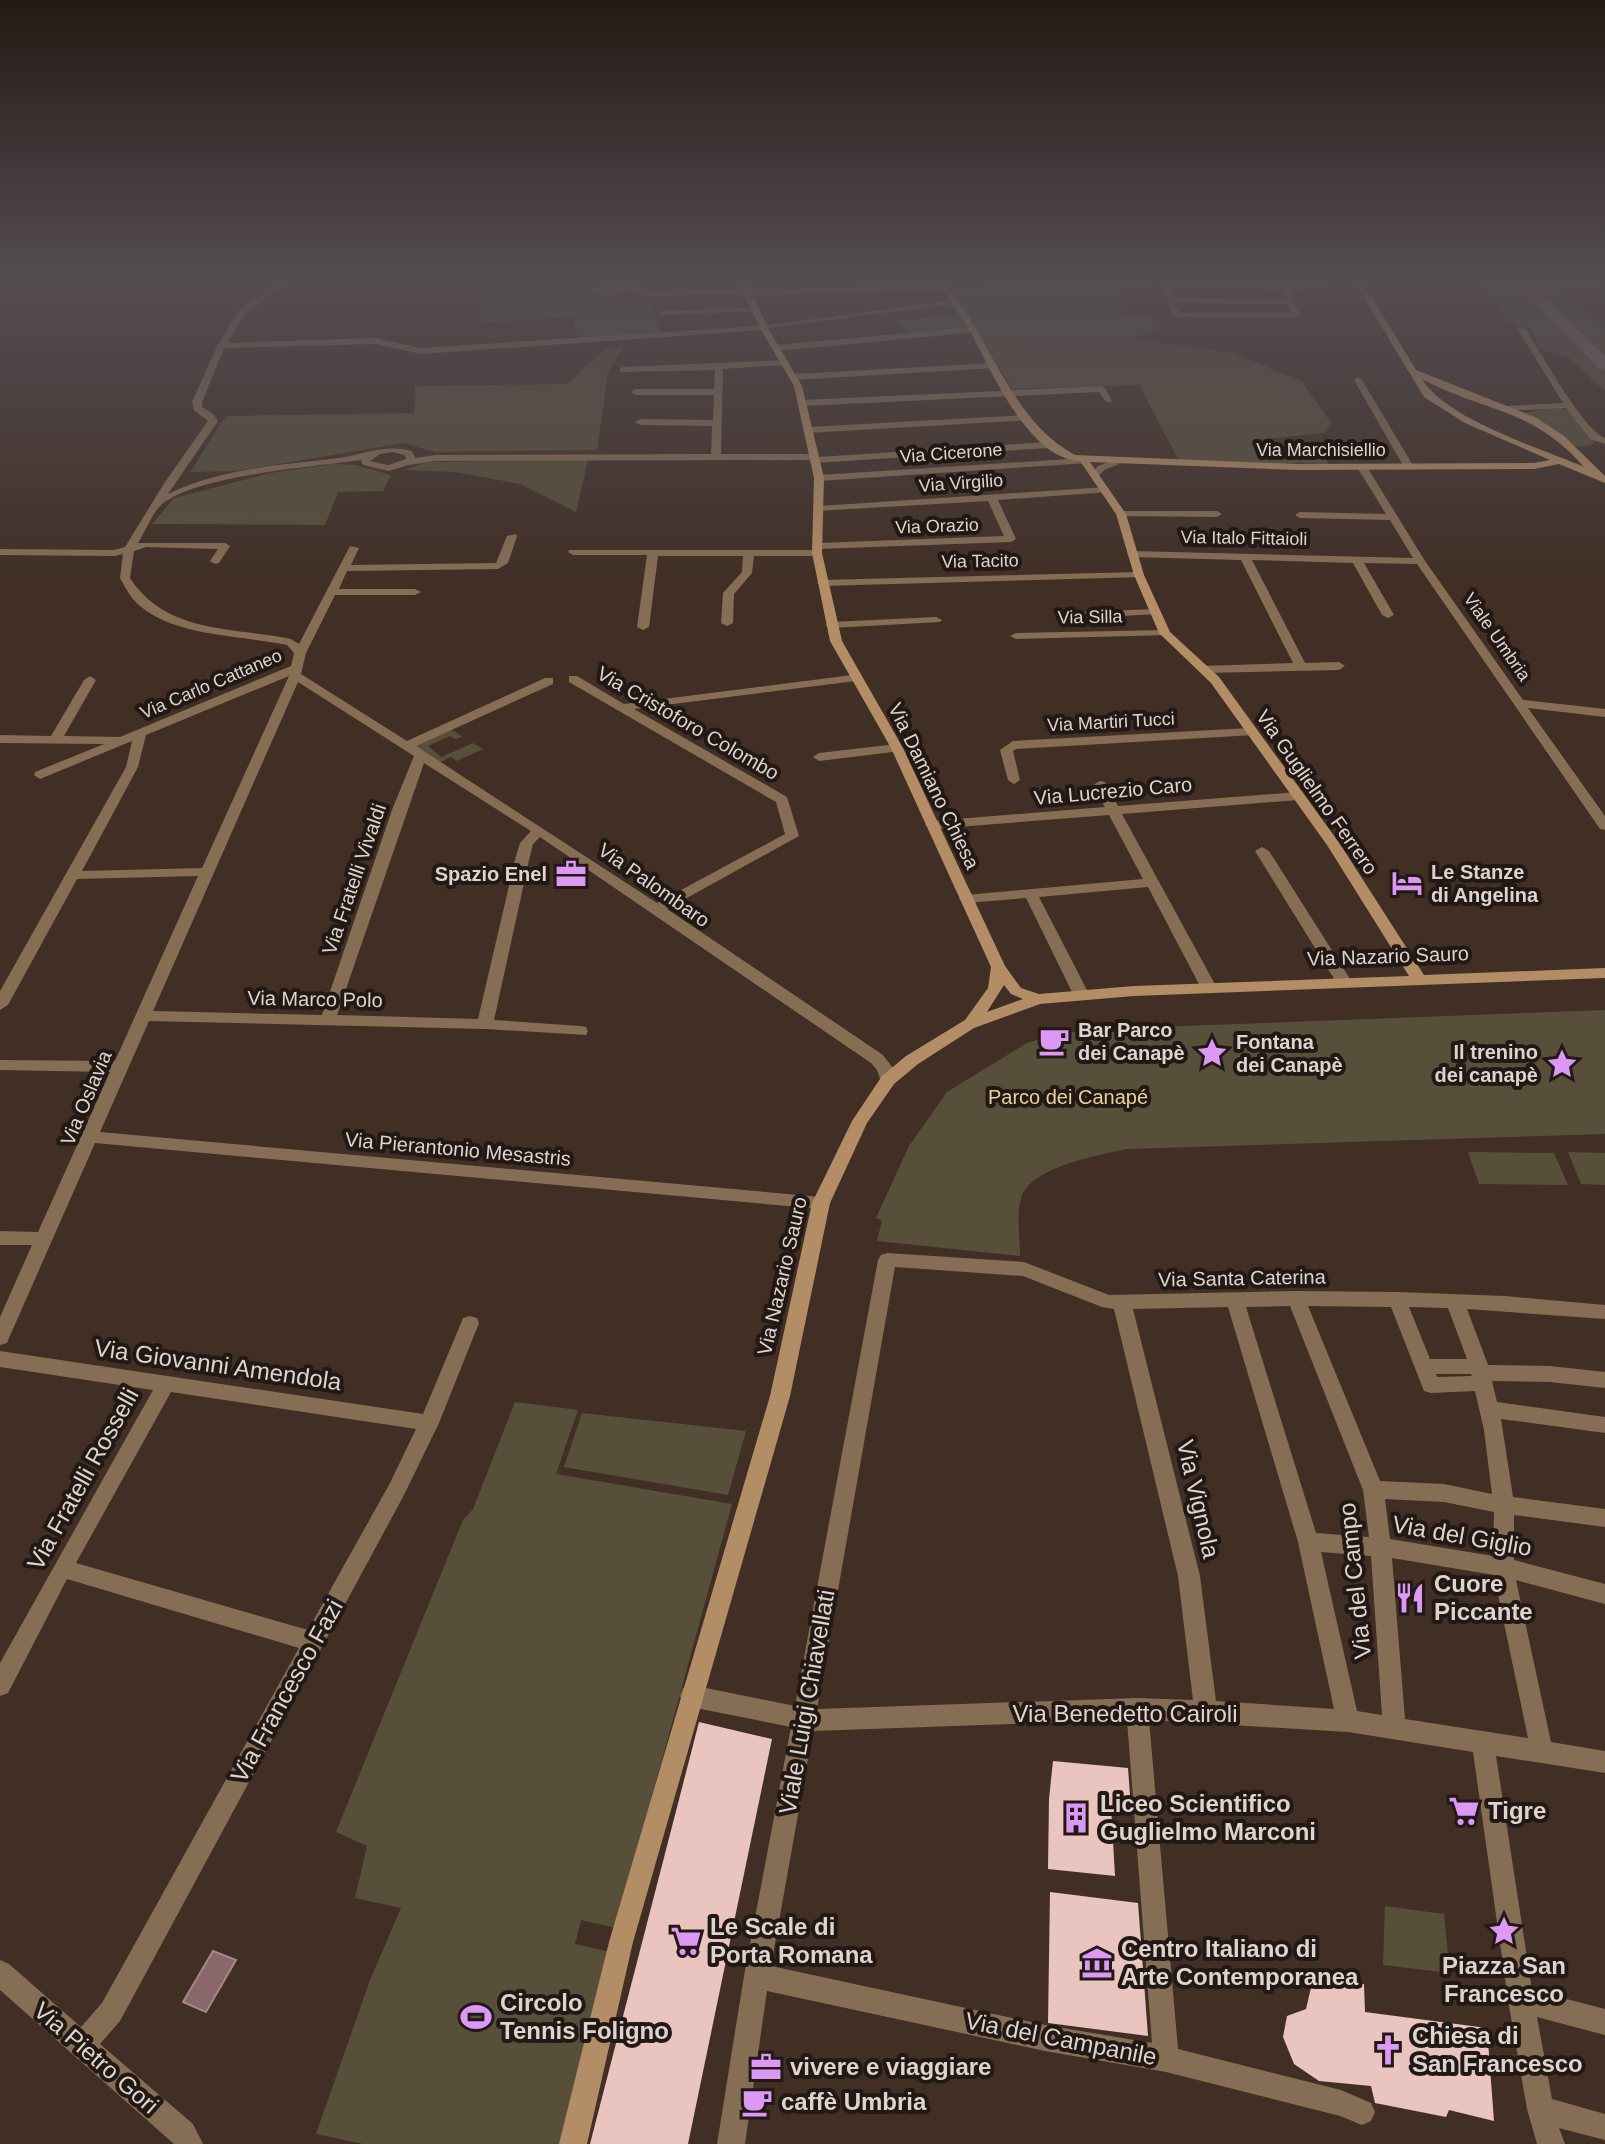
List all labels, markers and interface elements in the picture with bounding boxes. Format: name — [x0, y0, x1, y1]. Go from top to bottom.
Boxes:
street label: Via Cicerone — [899, 439, 1003, 467]
street label: Via Marchisiellio — [1256, 440, 1386, 460]
street label: Via Virgilio — [918, 470, 1004, 496]
street label: Via Orazio — [895, 515, 979, 537]
street label: Via Italo Fittaioli — [1180, 527, 1308, 549]
street label: Via Tacito — [941, 550, 1019, 572]
street label: Viale Umbria — [1459, 589, 1535, 686]
street label: Via Silla — [1057, 606, 1124, 628]
street label: Via Carlo Cattaneo — [137, 645, 285, 723]
street label: Via Cristoforo Colombo — [593, 662, 783, 784]
street label: Via Damiano Chiesa — [884, 699, 984, 873]
street label: Via Guglielmo Ferrero — [1252, 706, 1382, 878]
street label: Via Martiri Tucci — [1047, 709, 1175, 735]
street label: Via Lucrezio Caro — [1033, 773, 1193, 809]
street label: Via Fratelli Vivaldi — [318, 801, 390, 957]
street label: Via Palombaro — [594, 838, 714, 932]
office icon: Spazio Enel — [554, 857, 588, 891]
place label: Le Stanze di Angelina — [1431, 861, 1539, 906]
place label: Spazio Enel — [435, 863, 547, 885]
hotel icon: Le Stanze di Angelina — [1390, 866, 1424, 900]
street label: Via Nazario Sauro — [1307, 942, 1469, 970]
street label: Via Marco Polo — [247, 987, 383, 1011]
place label: Bar Parco dei Canapè — [1078, 1019, 1185, 1064]
cafe icon: Bar Parco dei Canapè — [1037, 1024, 1071, 1058]
place label: Fontana dei Canapè — [1236, 1031, 1343, 1076]
place icon: Fontana dei Canapè — [1195, 1036, 1229, 1070]
place label: Il trenino dei canapè — [1435, 1041, 1538, 1086]
street label: Via Oslavia — [56, 1047, 116, 1149]
place icon: Il trenino dei canapè — [1545, 1047, 1579, 1081]
park label: Parco dei Canapé — [988, 1086, 1148, 1108]
street label: Via Pierantonio Mesastris — [344, 1128, 572, 1170]
street label: Via Nazario Sauro — [753, 1195, 811, 1357]
street label: Via Santa Caterina — [1158, 1266, 1327, 1290]
street label: Via Giovanni Amendola — [93, 1334, 344, 1395]
street label: Via Fratelli Rosselli — [21, 1383, 144, 1574]
street label: Via Vignola — [1172, 1437, 1225, 1561]
street label: Via del Campo — [1333, 1502, 1376, 1661]
street label: Via del Giglio — [1390, 1510, 1534, 1561]
place label: Cuore Piccante — [1434, 1570, 1533, 1625]
restaurant icon: Cuore Piccante — [1393, 1581, 1427, 1615]
street label: Viale Luigi Chiavellati — [773, 1587, 840, 1816]
street label: Via Francesco Fazi — [225, 1595, 348, 1787]
street label: Via Benedetto Cairoli — [1012, 1700, 1238, 1727]
place label: Liceo Scientifico Guglielmo Marconi — [1100, 1790, 1316, 1845]
supermarket icon: Tigre — [1447, 1794, 1481, 1828]
place label: Tigre — [1488, 1797, 1546, 1824]
building icon: Liceo Scientifico Guglielmo Marconi — [1059, 1801, 1093, 1835]
place label: Le Scale di Porta Romana — [710, 1913, 873, 1968]
place icon: Piazza San Francesco — [1487, 1914, 1521, 1948]
supermarket icon: Le Scale di Porta Romana — [669, 1924, 703, 1958]
place label: Centro Italiano di Arte Contemporanea — [1121, 1935, 1359, 1990]
museum icon: Centro Italiano di Arte Contemporanea — [1080, 1946, 1114, 1980]
place label: Piazza San Francesco — [1442, 1952, 1566, 2007]
place label: Circolo Tennis Foligno — [500, 1989, 669, 2044]
street label: Via Pietro Gori — [29, 1996, 164, 2119]
sports icon: Circolo Tennis Foligno — [459, 2000, 493, 2034]
street label: Via del Campanile — [963, 2007, 1159, 2070]
place label: Chiesa di San Francesco — [1412, 2022, 1583, 2077]
church icon: Chiesa di San Francesco — [1371, 2033, 1405, 2067]
office icon: vivere e viaggiare — [749, 2050, 783, 2084]
place label: vivere e viaggiare — [790, 2053, 991, 2080]
cafe icon: caffè Umbria — [740, 2085, 774, 2119]
place label: caffè Umbria — [781, 2088, 927, 2115]

